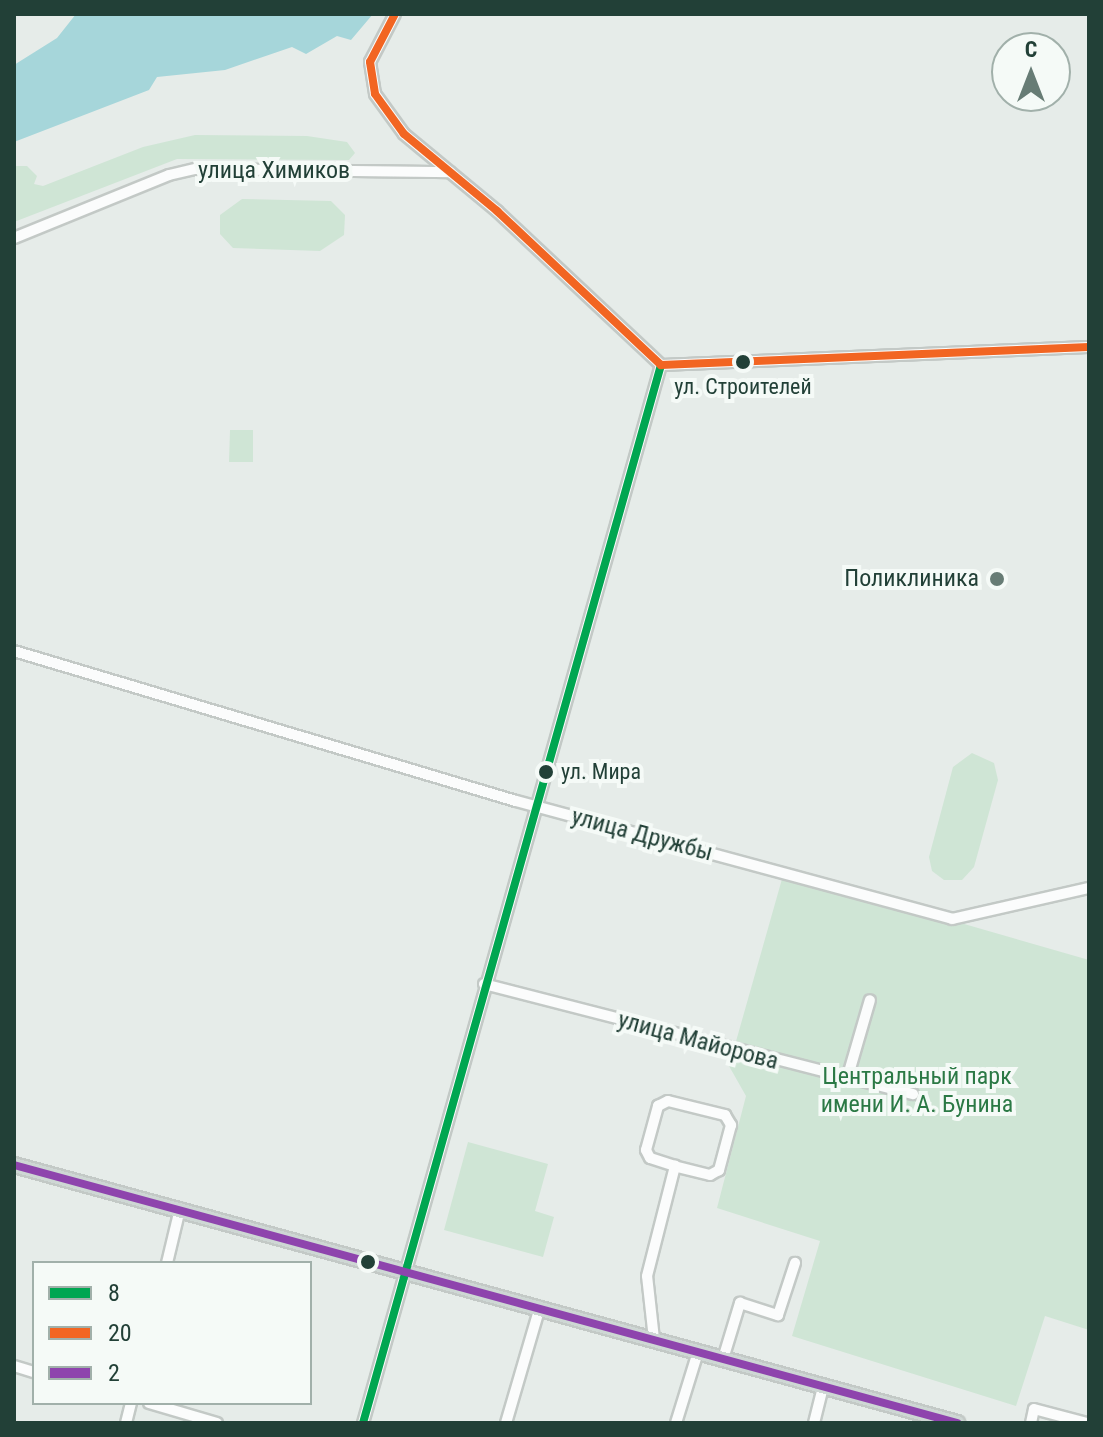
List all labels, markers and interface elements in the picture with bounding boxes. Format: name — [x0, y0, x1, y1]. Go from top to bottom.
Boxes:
north arrow — [991, 32, 1071, 112]
text: С — [1025, 37, 1037, 62]
street label: улица Химиков — [198, 157, 350, 185]
marker: ул. Строителей — [735, 354, 751, 370]
place label: ул. Строителей — [674, 374, 812, 400]
place label: Поликлиника — [844, 565, 979, 593]
marker: Поликлиника — [986, 568, 1008, 590]
place label: ул. Мира — [561, 759, 641, 785]
marker: ул. Мира — [538, 764, 554, 780]
street label: улица Дружбы — [568, 802, 716, 868]
street label: улица Майорова — [615, 1006, 781, 1076]
park label: Центральный парк имени И. А. Бунина — [821, 1063, 1013, 1119]
unlabelled marker — [360, 1254, 376, 1270]
legend — [32, 1261, 312, 1405]
text: 8 — [108, 1279, 120, 1307]
text: 20 — [108, 1319, 132, 1347]
text: 2 — [108, 1359, 120, 1387]

